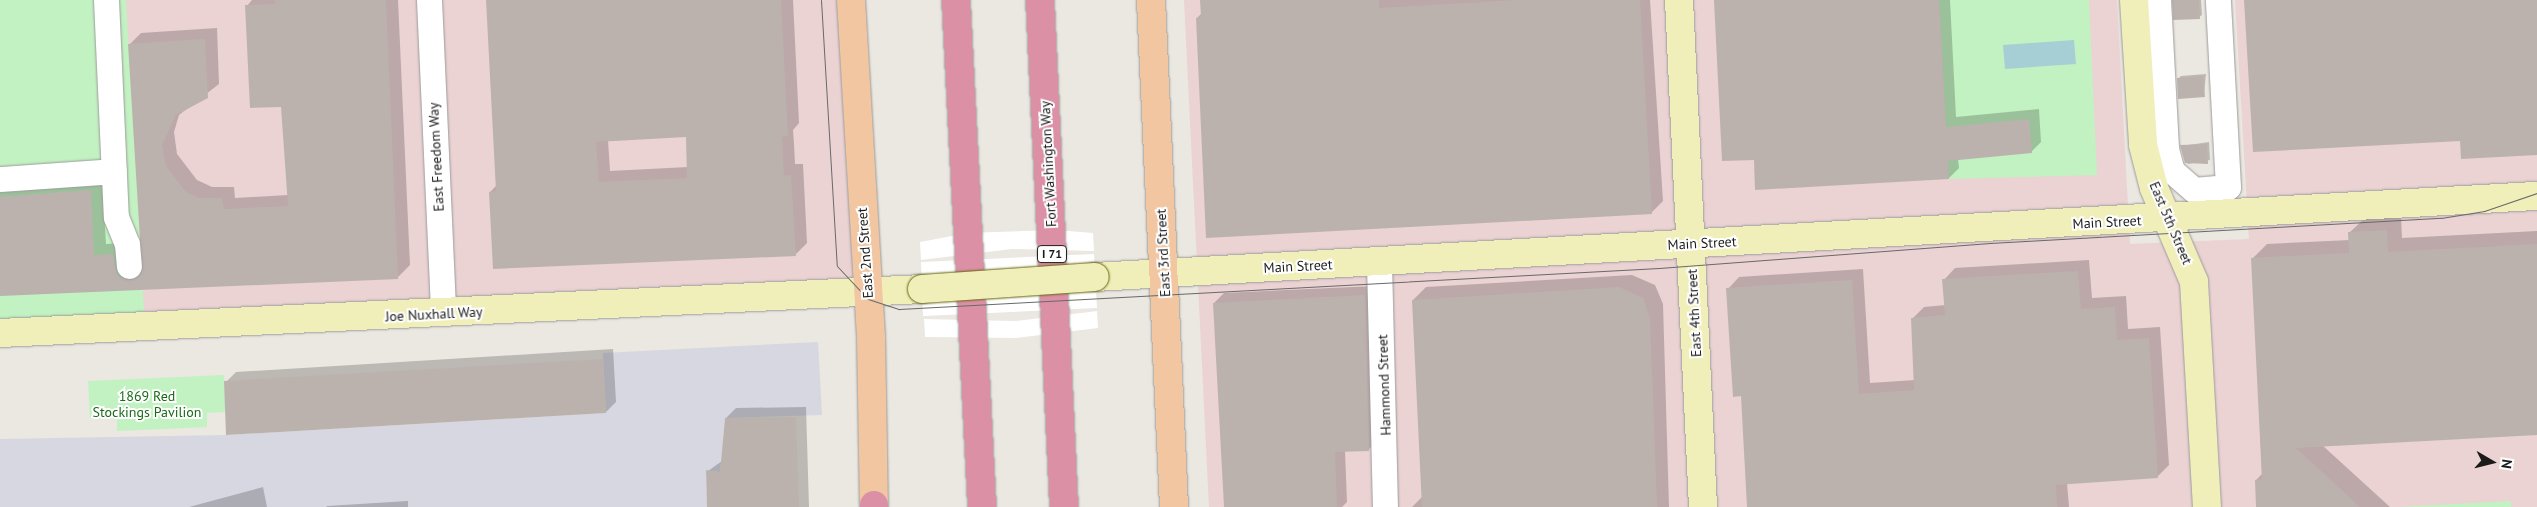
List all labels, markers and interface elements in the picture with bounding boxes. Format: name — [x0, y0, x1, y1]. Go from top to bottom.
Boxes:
street label: Fort Washington Way — [1036, 100, 1060, 228]
street label: East Freedom Way — [425, 102, 447, 212]
street label: East 5th Street — [2146, 179, 2196, 267]
street label: East 2nd Street — [853, 207, 877, 299]
street label: East 3rd Street — [1152, 208, 1174, 298]
street label: Main Street — [2072, 212, 2142, 232]
street label: Main Street — [1667, 233, 1737, 253]
road number: I 71 — [1036, 244, 1068, 264]
street label: Main Street — [1263, 256, 1333, 276]
street label: East 4th Street — [1683, 268, 1705, 358]
street label: Joe Nuxhall Way — [385, 303, 483, 325]
street label: Hammond Street — [1374, 334, 1394, 436]
park label: 1869 Red Stockings Pavilion — [93, 388, 201, 421]
north arrow — [2467, 437, 2517, 487]
text: N — [2497, 458, 2516, 470]

